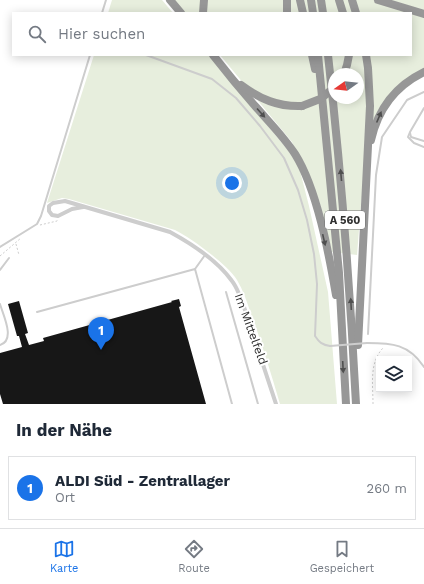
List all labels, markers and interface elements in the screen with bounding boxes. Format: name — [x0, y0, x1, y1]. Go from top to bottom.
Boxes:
search box — [12, 12, 412, 56]
icon: search — [26, 23, 48, 45]
text: Hier suchen — [58, 25, 145, 43]
north arrow — [328, 68, 364, 104]
one-way arrow — [257, 108, 266, 118]
one-way arrow — [376, 111, 382, 123]
one-way arrow — [337, 169, 344, 181]
your location — [222, 173, 242, 193]
road number: A 560 — [325, 211, 365, 229]
one-way arrow — [322, 233, 328, 246]
street label: Im Mittelfeld — [232, 291, 270, 367]
one-way arrow — [347, 298, 354, 310]
pin: 1 — [88, 317, 114, 350]
map controls — [376, 356, 412, 392]
button: layers — [376, 356, 412, 392]
one-way arrow — [340, 361, 347, 373]
text: In der Nähe — [16, 420, 112, 440]
text: ALDI Süd - Zentrallager — [55, 472, 230, 490]
text: 1 — [27, 481, 33, 496]
text: 260 m — [367, 481, 407, 496]
text: Ort — [55, 490, 75, 505]
tab: Karte — [50, 538, 78, 575]
tab: Route — [178, 538, 210, 575]
tab: Gespeichert — [310, 538, 374, 575]

